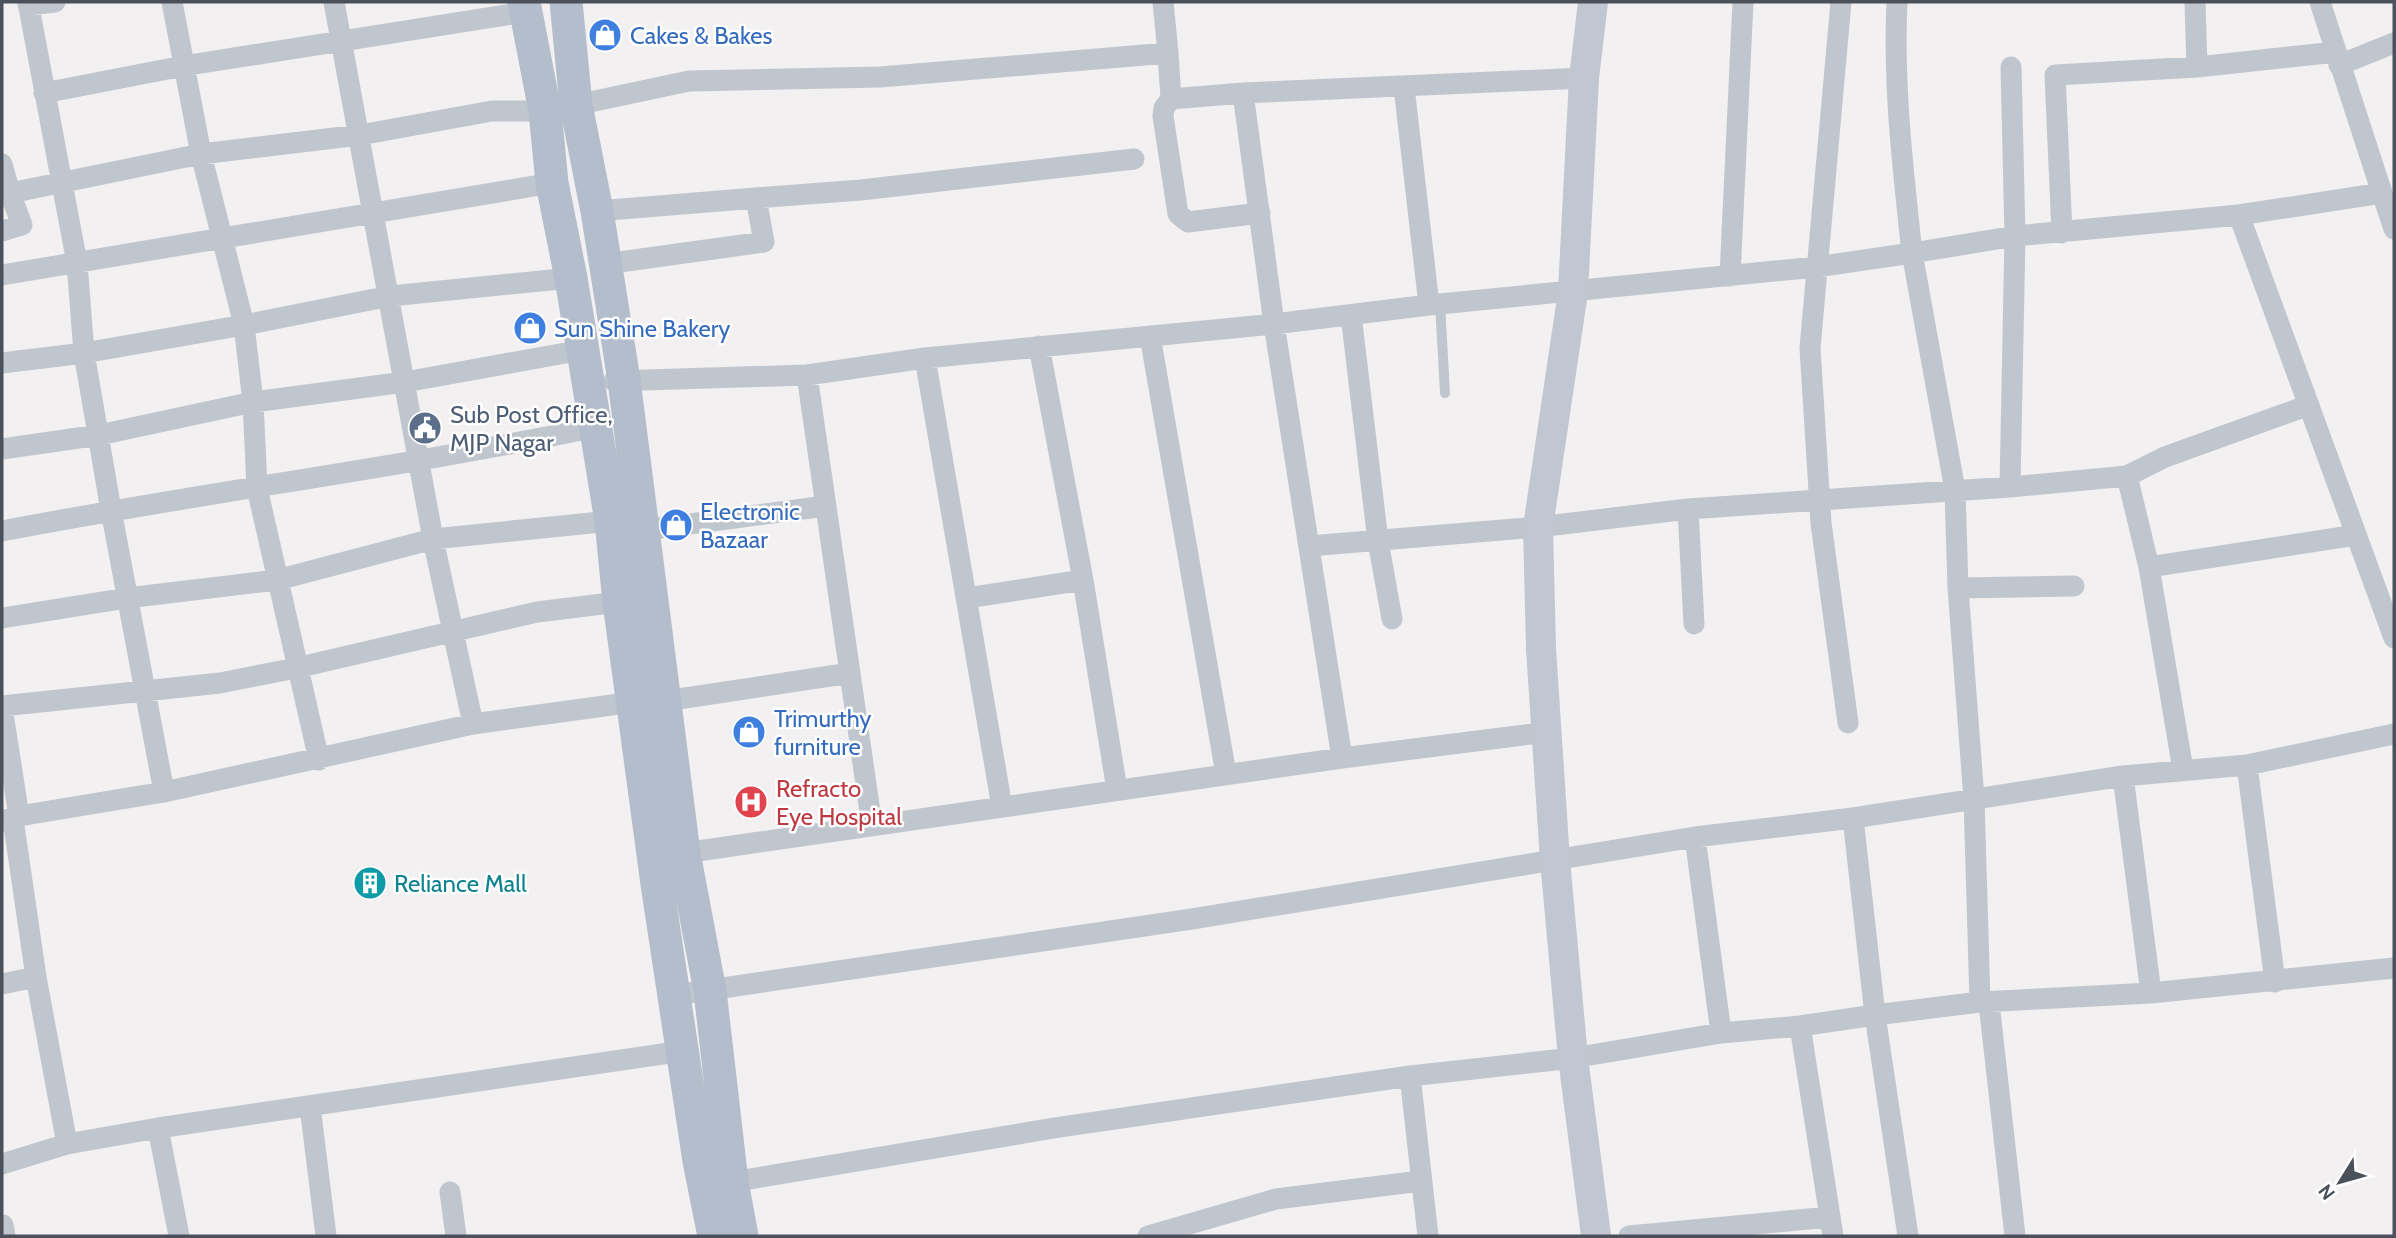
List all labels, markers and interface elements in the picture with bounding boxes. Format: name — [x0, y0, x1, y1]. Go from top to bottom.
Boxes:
shop icon: Cakes & Bakes — [586, 16, 624, 54]
place label: Cakes & Bakes — [630, 21, 773, 50]
shop icon: Sun Shine Bakery — [511, 309, 549, 347]
place label: Sun Shine Bakery — [554, 314, 730, 343]
place label: Sub Post Office, MJP Nagar — [450, 400, 613, 457]
public building icon: Sub Post Office, MJP Nagar — [406, 409, 444, 447]
place label: Electronic Bazaar — [700, 497, 800, 554]
shop icon: Electronic Bazaar — [657, 506, 695, 544]
place label: Trimurthy furniture — [774, 704, 871, 761]
shop icon: Trimurthy furniture — [730, 713, 768, 751]
place label: Refracto Eye Hospital — [776, 774, 902, 831]
hospital icon: Refracto Eye Hospital — [732, 783, 770, 821]
building icon: Reliance Mall — [351, 864, 389, 902]
place label: Reliance Mall — [394, 869, 527, 898]
north arrow — [2305, 1147, 2375, 1217]
text: N — [2314, 1180, 2340, 1204]

